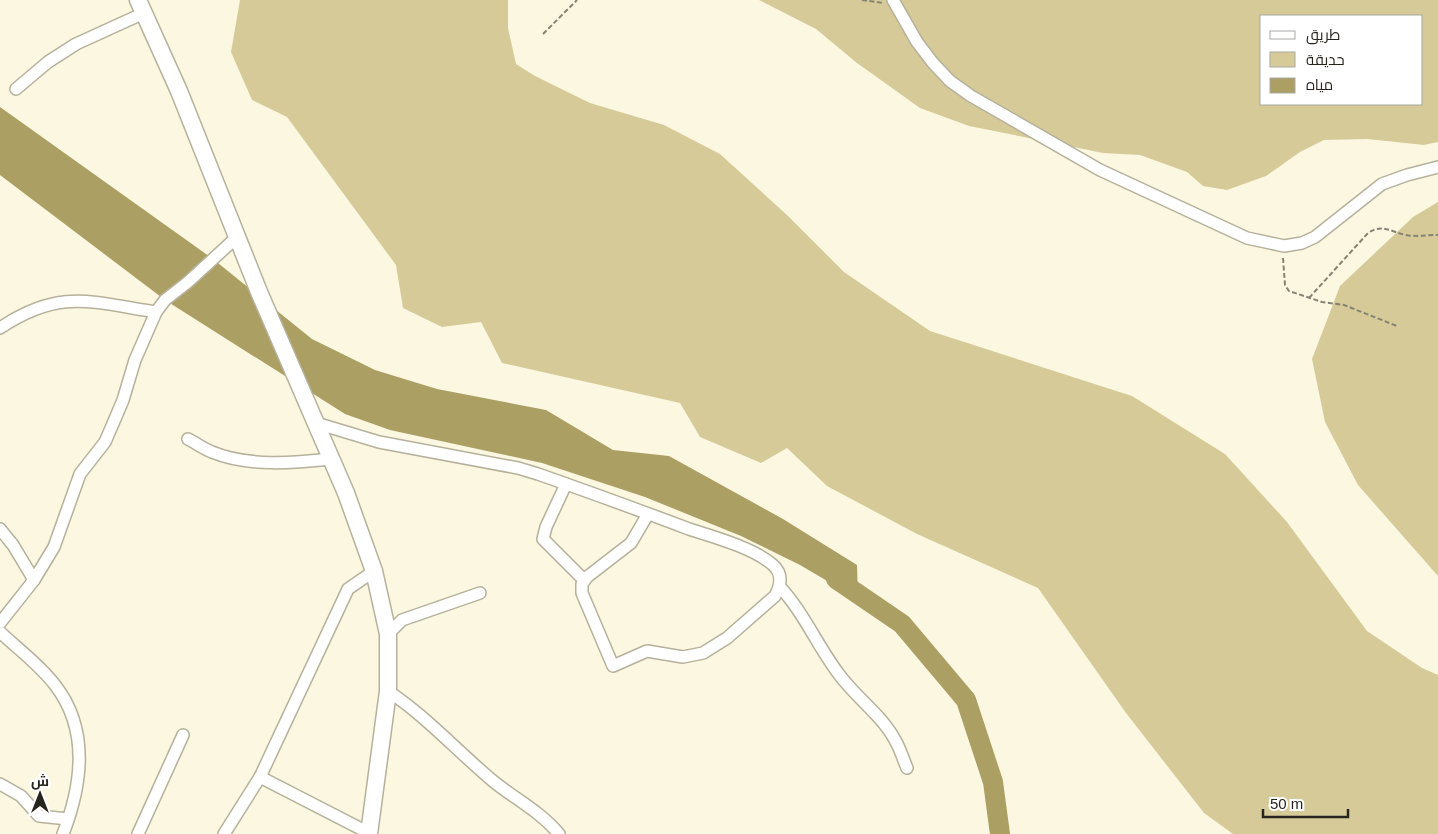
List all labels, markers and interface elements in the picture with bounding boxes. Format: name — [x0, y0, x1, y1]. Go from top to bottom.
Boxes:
legend — [1260, 15, 1423, 105]
text: طريق — [1306, 26, 1340, 45]
text: حديقة — [1306, 51, 1345, 68]
text: مياه — [1306, 76, 1333, 93]
north arrow — [15, 769, 65, 819]
text: ش — [31, 773, 49, 790]
scale bar — [1263, 786, 1348, 818]
text: 50 m — [1270, 795, 1303, 812]

